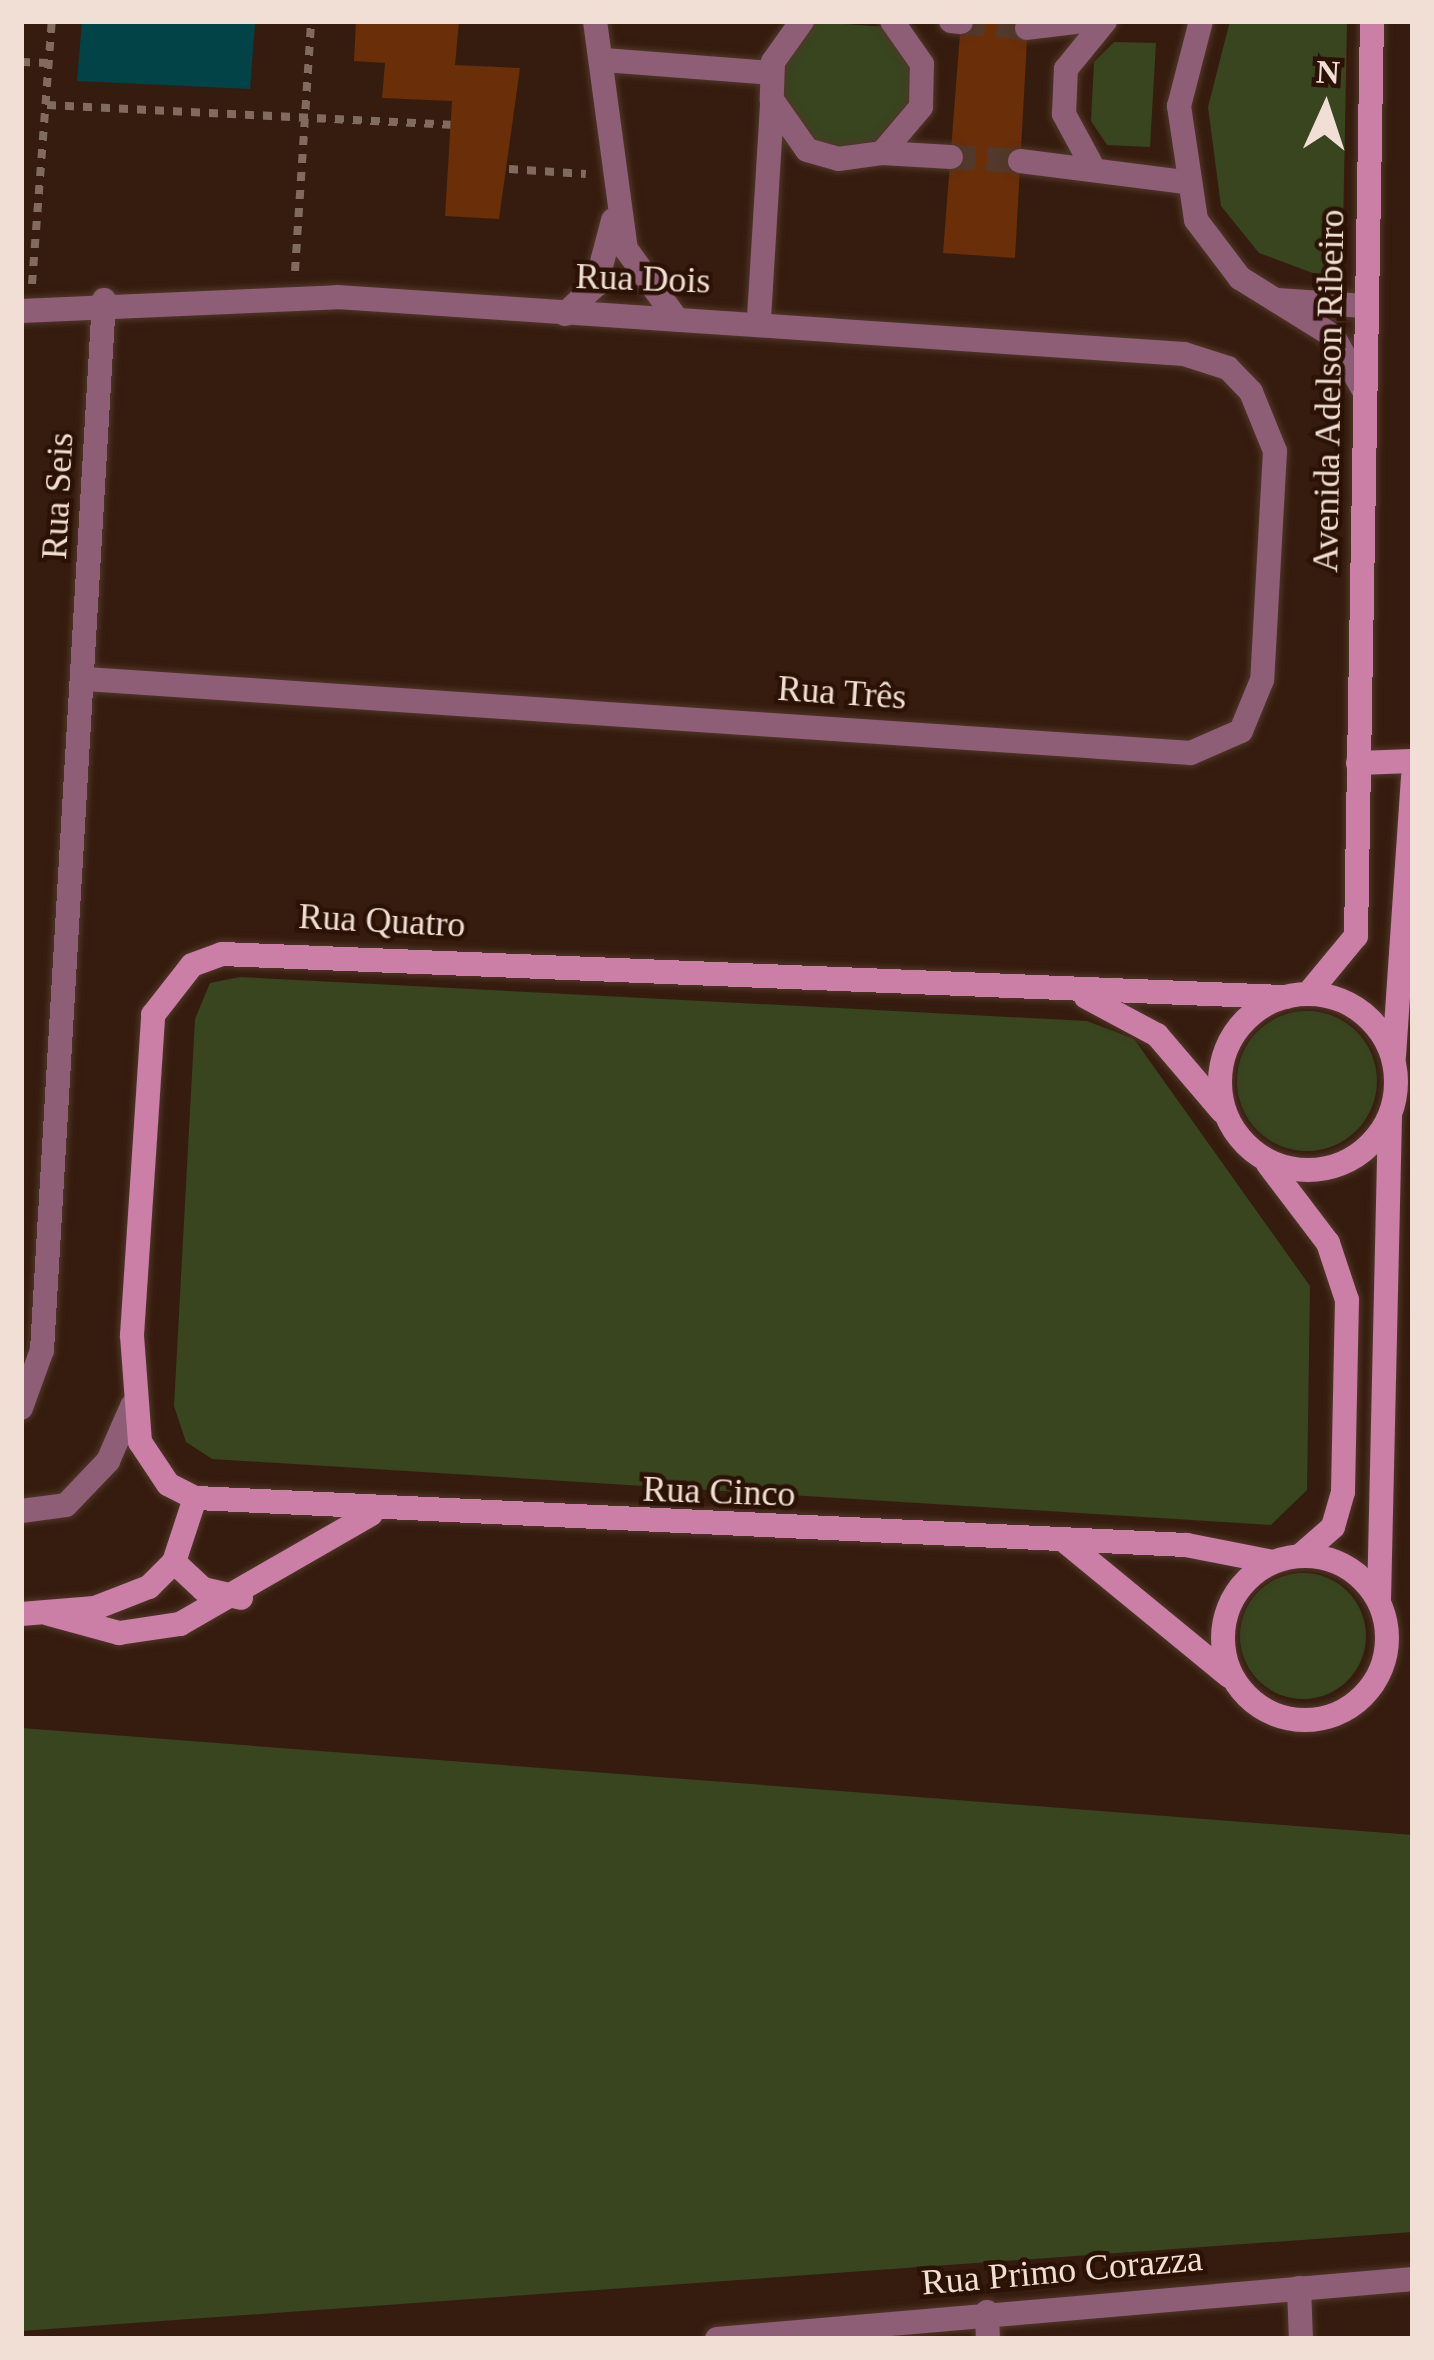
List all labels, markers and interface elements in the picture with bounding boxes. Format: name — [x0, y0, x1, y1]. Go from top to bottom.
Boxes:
north arrow — [1266, 48, 1386, 168]
text: N — [1315, 53, 1341, 91]
street label: Avenida Adelson Ribeiro — [1304, 208, 1354, 574]
street label: Rua Dois — [575, 255, 711, 303]
street label: Rua Seis — [33, 431, 83, 561]
street label: Rua Três — [776, 667, 908, 719]
street label: Rua Quatro — [298, 895, 466, 947]
street label: Rua Cinco — [642, 1468, 796, 1516]
street label: Rua Primo Corazza — [920, 2237, 1204, 2305]

